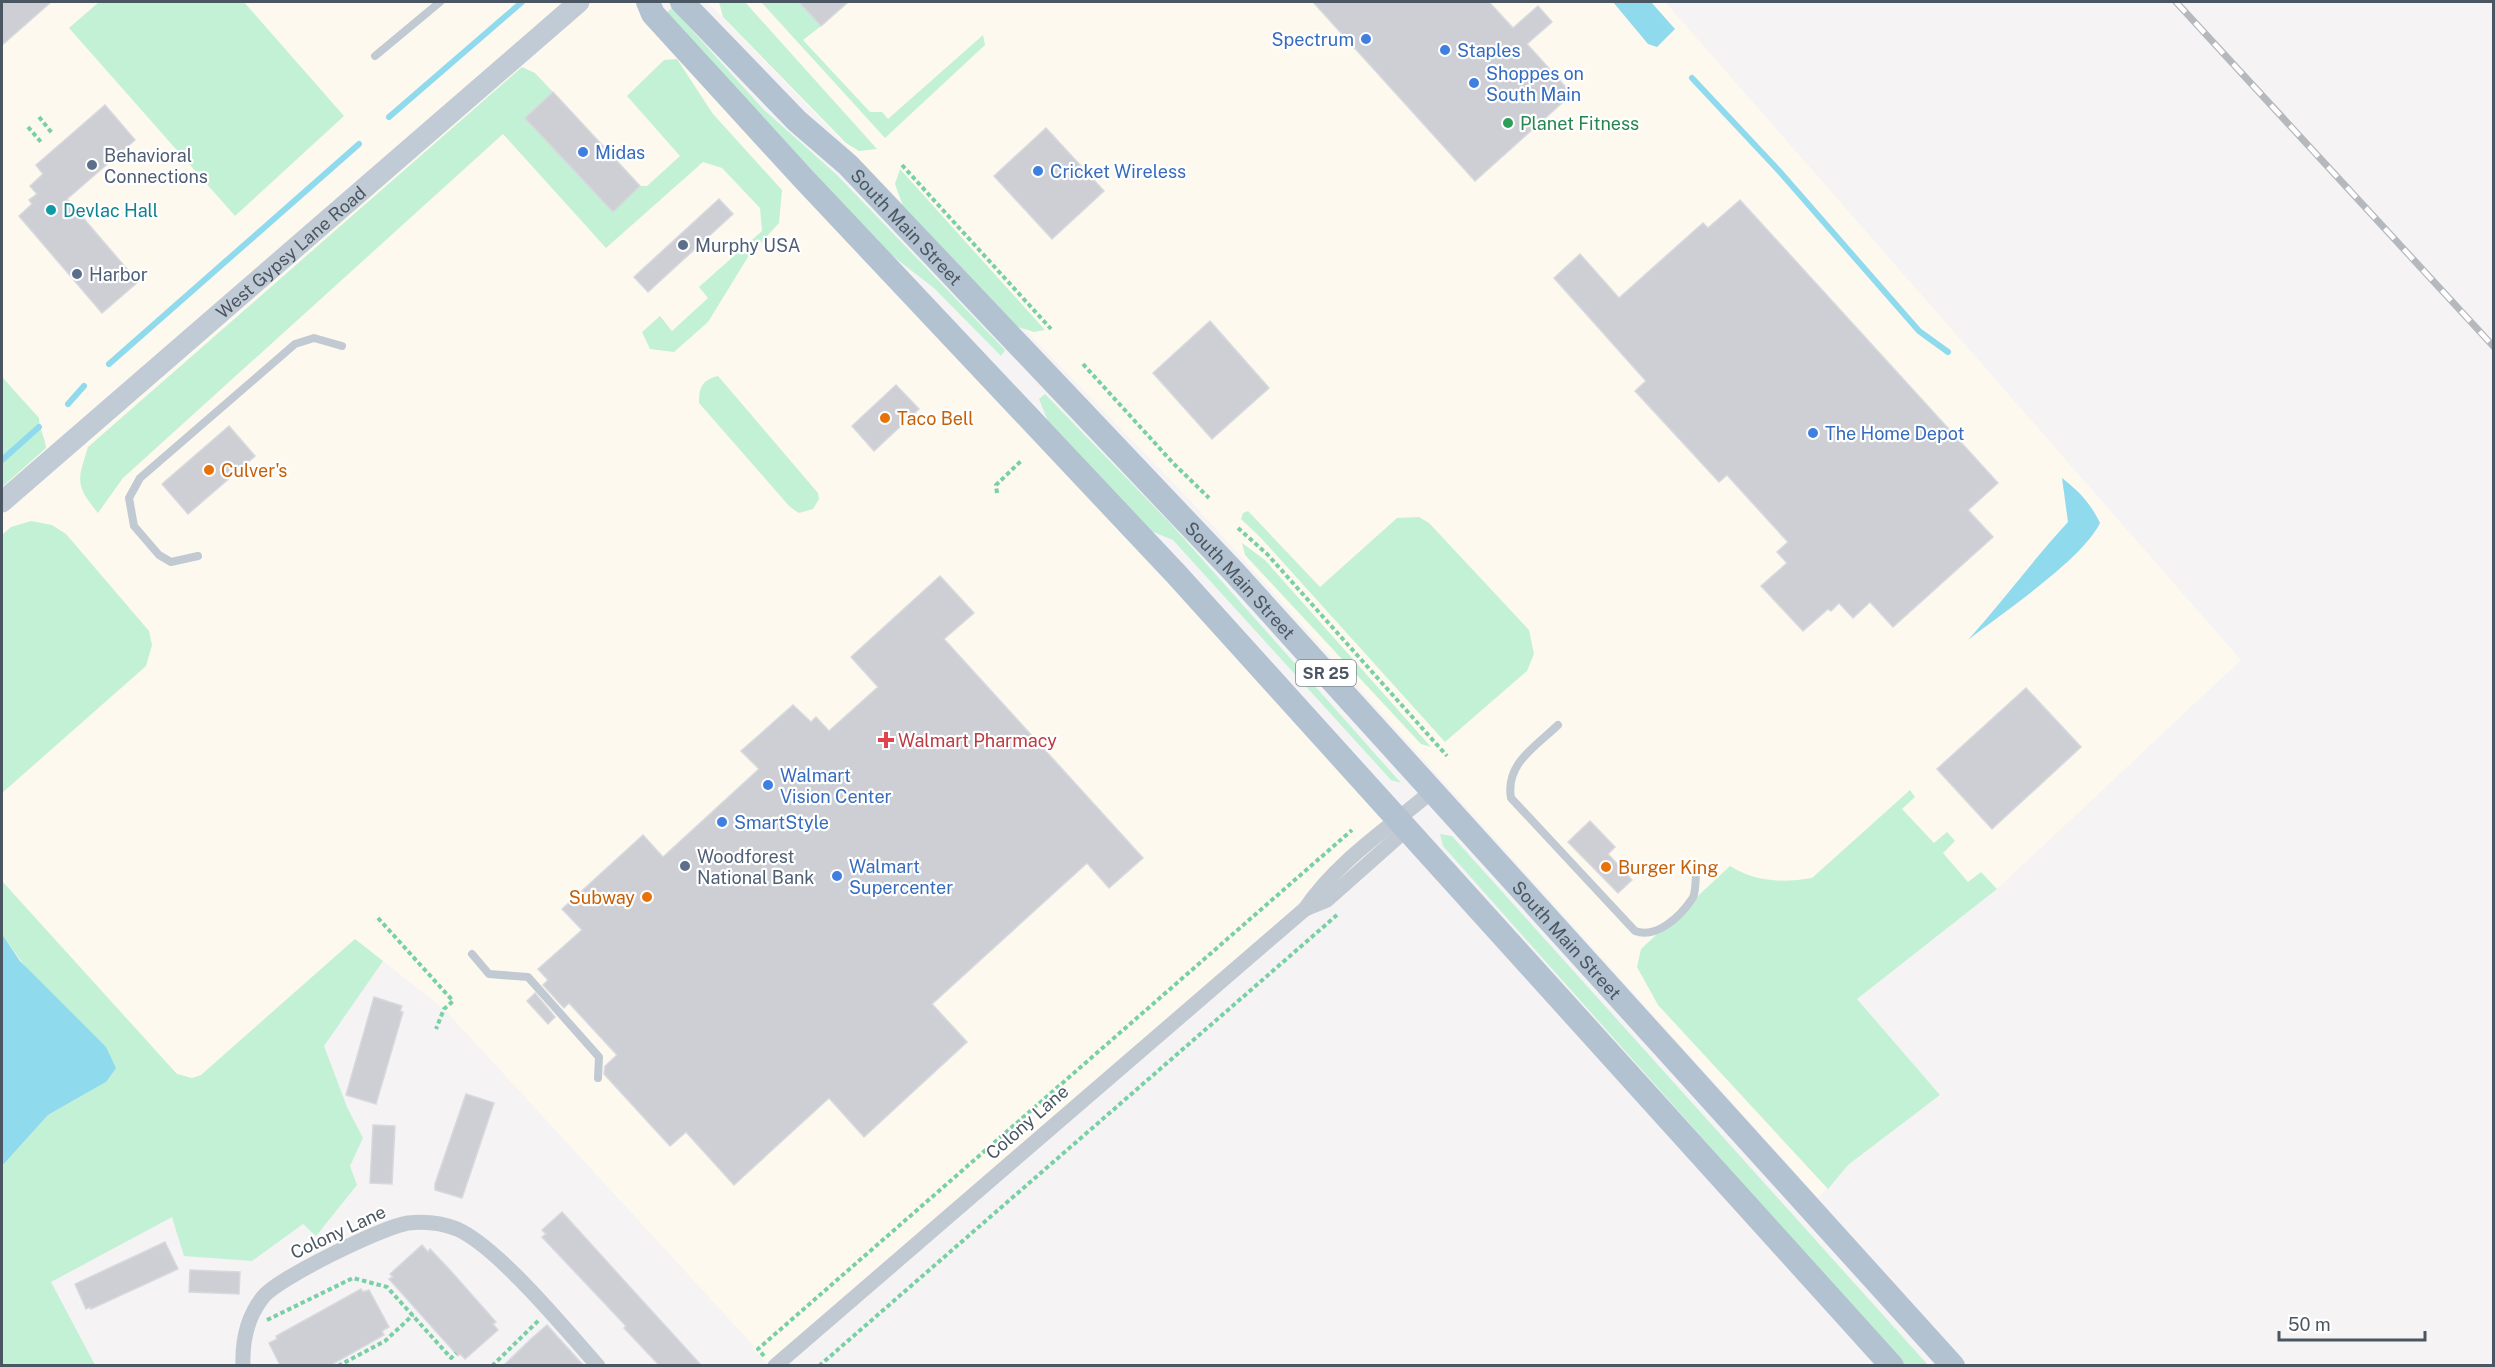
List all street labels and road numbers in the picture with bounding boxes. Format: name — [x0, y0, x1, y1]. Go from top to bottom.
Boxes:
street label: South Main Street — [847, 164, 967, 289]
street label: West Gypsy Lane Road — [212, 181, 370, 322]
street label: South Main Street — [1181, 517, 1300, 643]
road number: SR 25 — [1296, 660, 1356, 686]
street label: South Main Street — [1508, 876, 1626, 1003]
street label: Colony Lane — [981, 1080, 1073, 1164]
street label: Colony Lane — [287, 1201, 389, 1263]

